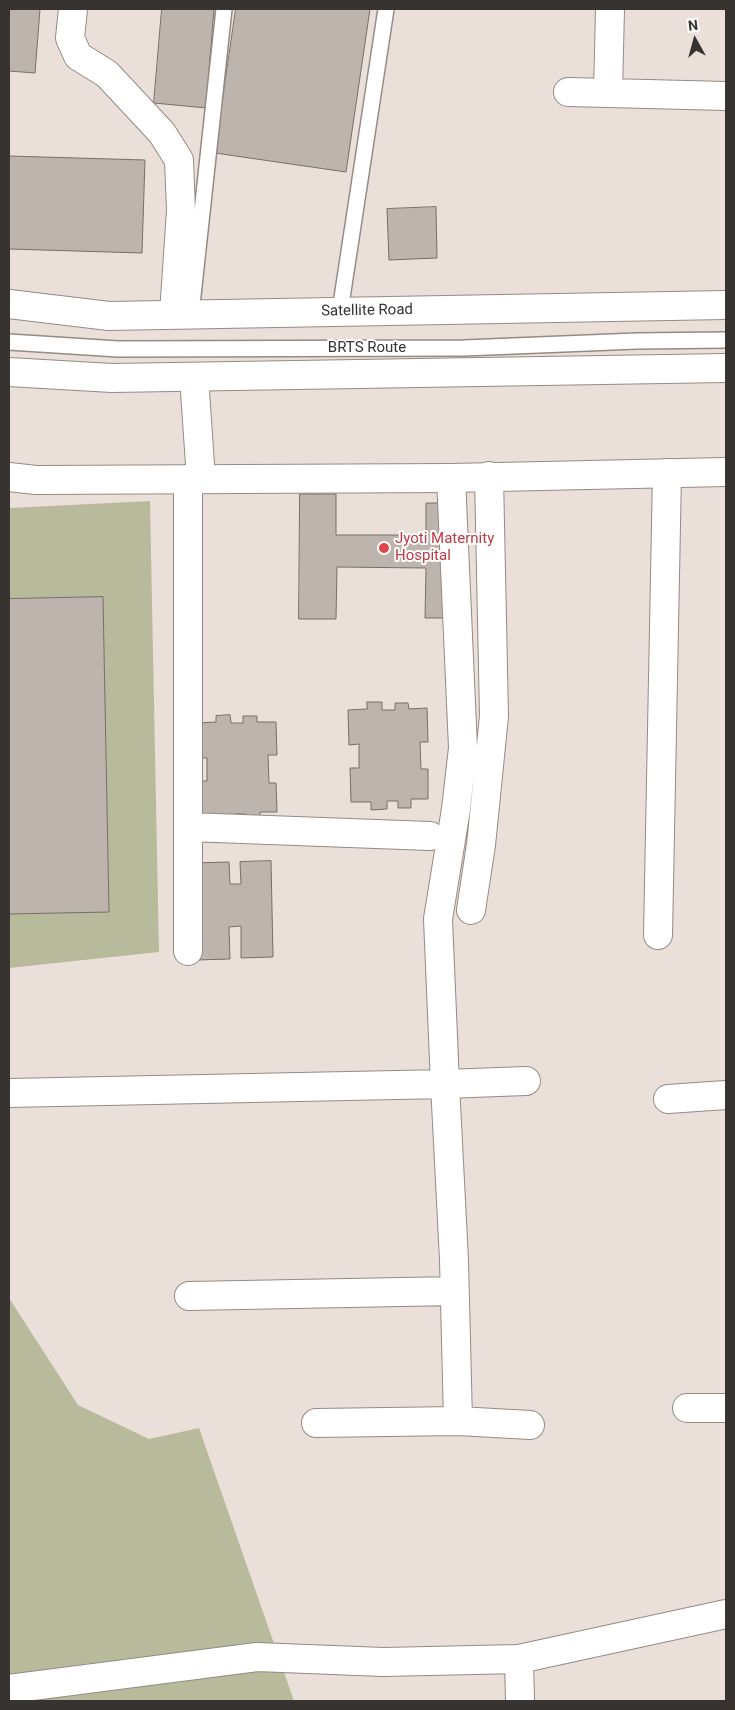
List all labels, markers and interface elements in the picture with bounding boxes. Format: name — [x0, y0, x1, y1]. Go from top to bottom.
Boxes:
north arrow — [670, 15, 720, 65]
text: N — [687, 17, 699, 34]
street label: Satellite Road — [321, 301, 413, 321]
street label: BRTS Route — [328, 339, 406, 357]
place label: Jyoti Maternity Hospital — [395, 530, 494, 565]
marker: Jyoti Maternity Hospital — [377, 541, 391, 555]

